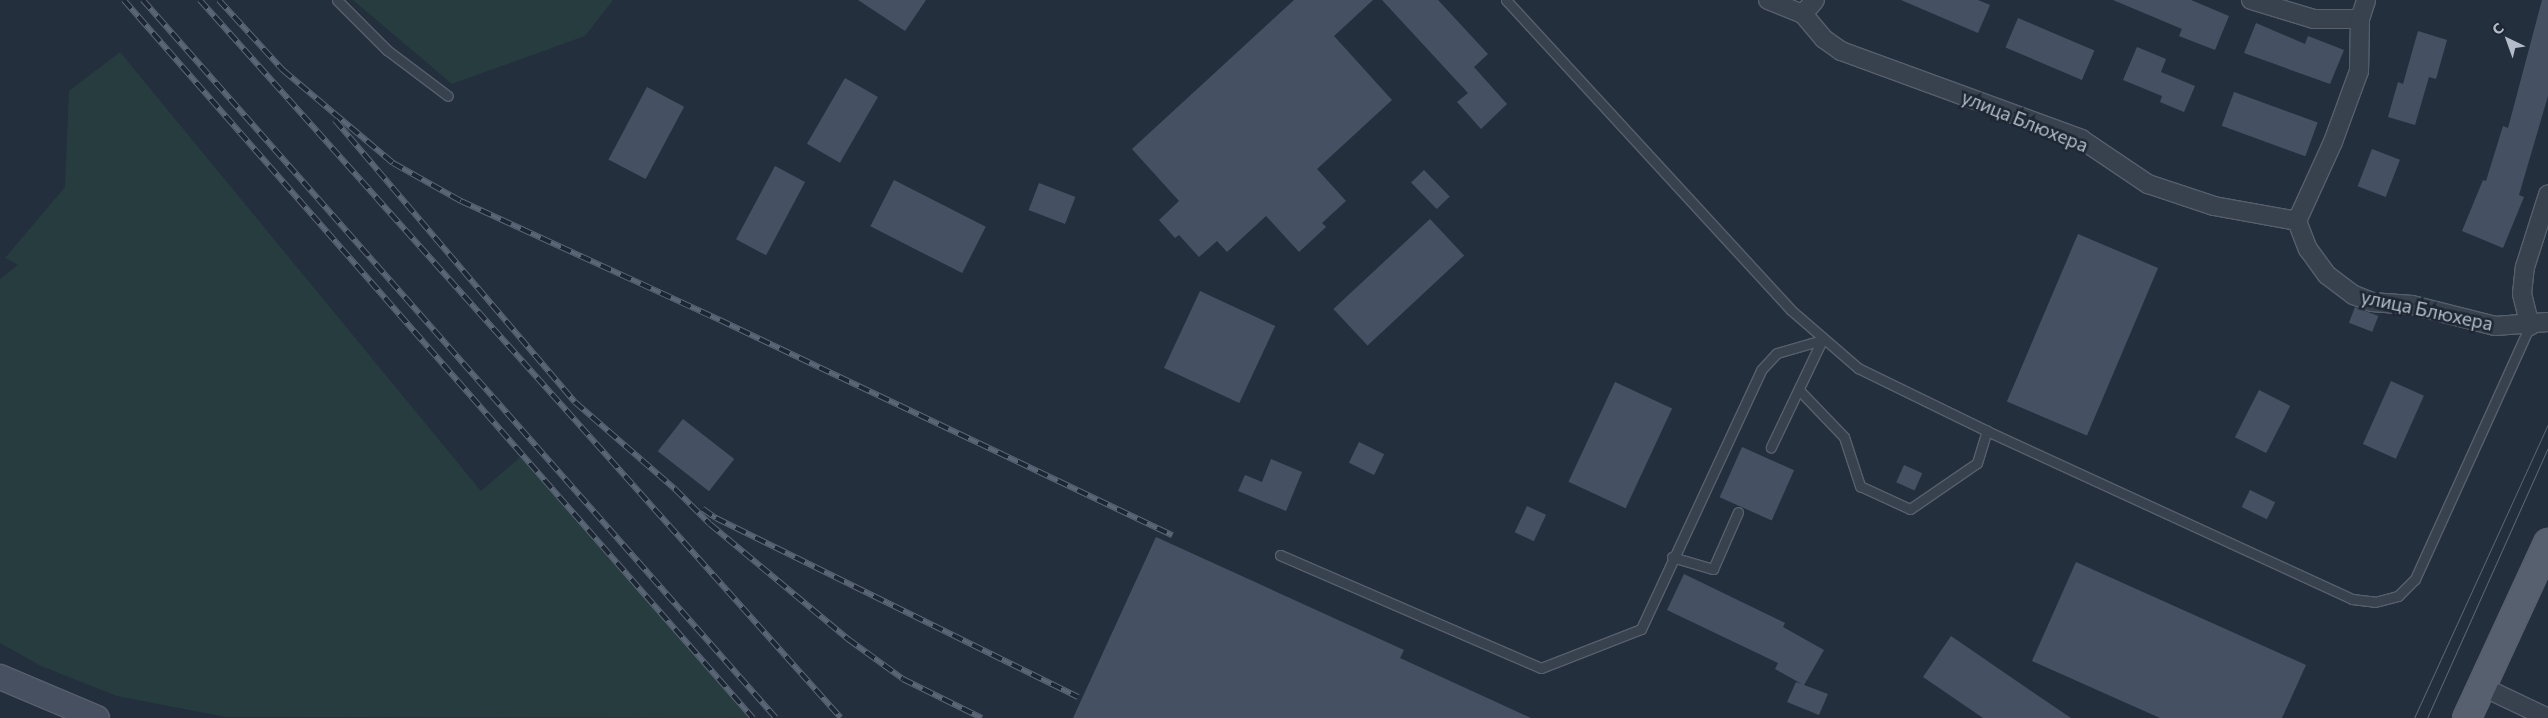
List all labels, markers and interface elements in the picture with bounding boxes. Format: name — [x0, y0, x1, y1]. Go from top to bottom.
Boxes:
north arrow — [2483, 15, 2533, 65]
text: С — [2488, 19, 2507, 38]
street label: улица Блюхера — [1958, 85, 2092, 157]
street label: улица Блюхера — [2359, 285, 2495, 335]

